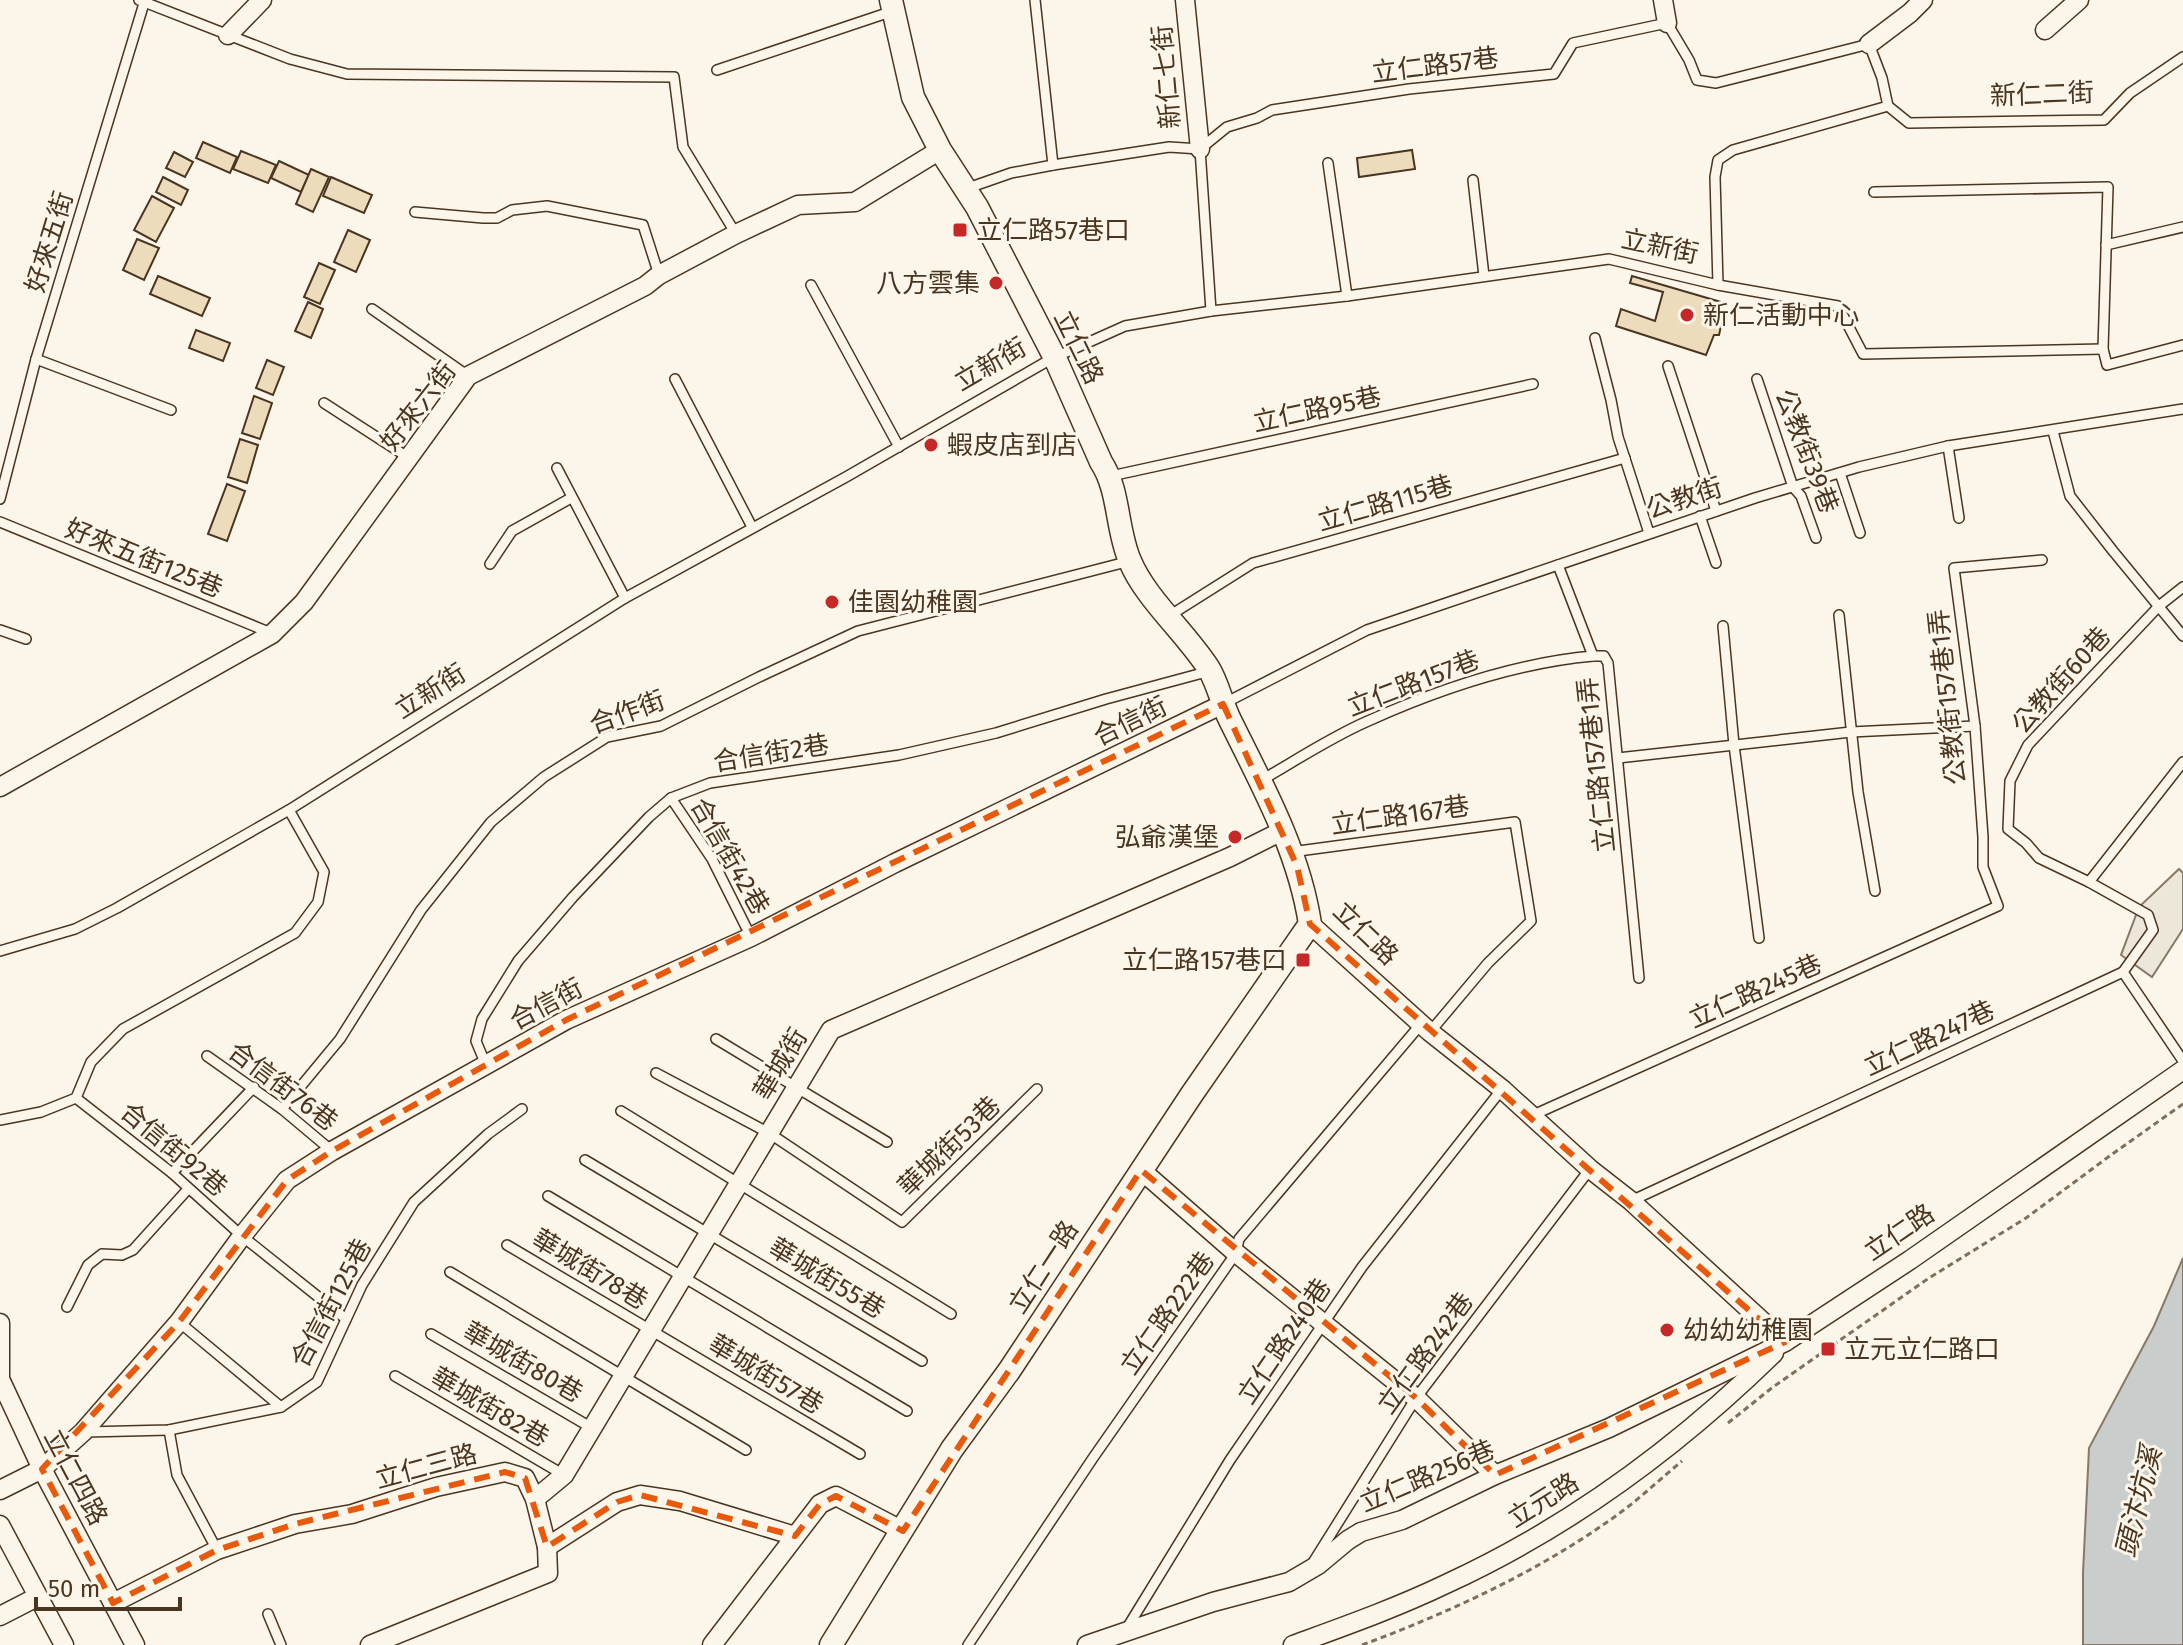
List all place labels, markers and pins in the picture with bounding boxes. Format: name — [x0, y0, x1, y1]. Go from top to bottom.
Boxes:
place label: 立仁路57巷口 — [976, 215, 1130, 246]
marker: 立仁路57巷口 — [951, 221, 969, 239]
place label: 八方雲集 — [876, 268, 980, 299]
marker: 八方雲集 — [987, 274, 1005, 292]
place label: 新仁活動中心 — [1703, 300, 1859, 331]
marker: 新仁活動中心 — [1678, 306, 1696, 324]
place label: 蝦皮店到店 — [947, 430, 1077, 461]
marker: 蝦皮店到店 — [922, 436, 940, 454]
place label: 佳園幼稚園 — [848, 587, 978, 618]
marker: 佳園幼稚園 — [823, 593, 841, 611]
place label: 弘爺漢堡 — [1115, 822, 1219, 853]
marker: 弘爺漢堡 — [1226, 828, 1244, 846]
place label: 立仁路157巷口 — [1122, 945, 1287, 976]
marker: 立仁路157巷口 — [1294, 951, 1312, 969]
place label: 幼幼幼稚園 — [1683, 1315, 1813, 1346]
marker: 幼幼幼稚園 — [1658, 1321, 1676, 1339]
place label: 立元立仁路口 — [1844, 1334, 2000, 1365]
marker: 立元立仁路口 — [1819, 1340, 1837, 1358]

